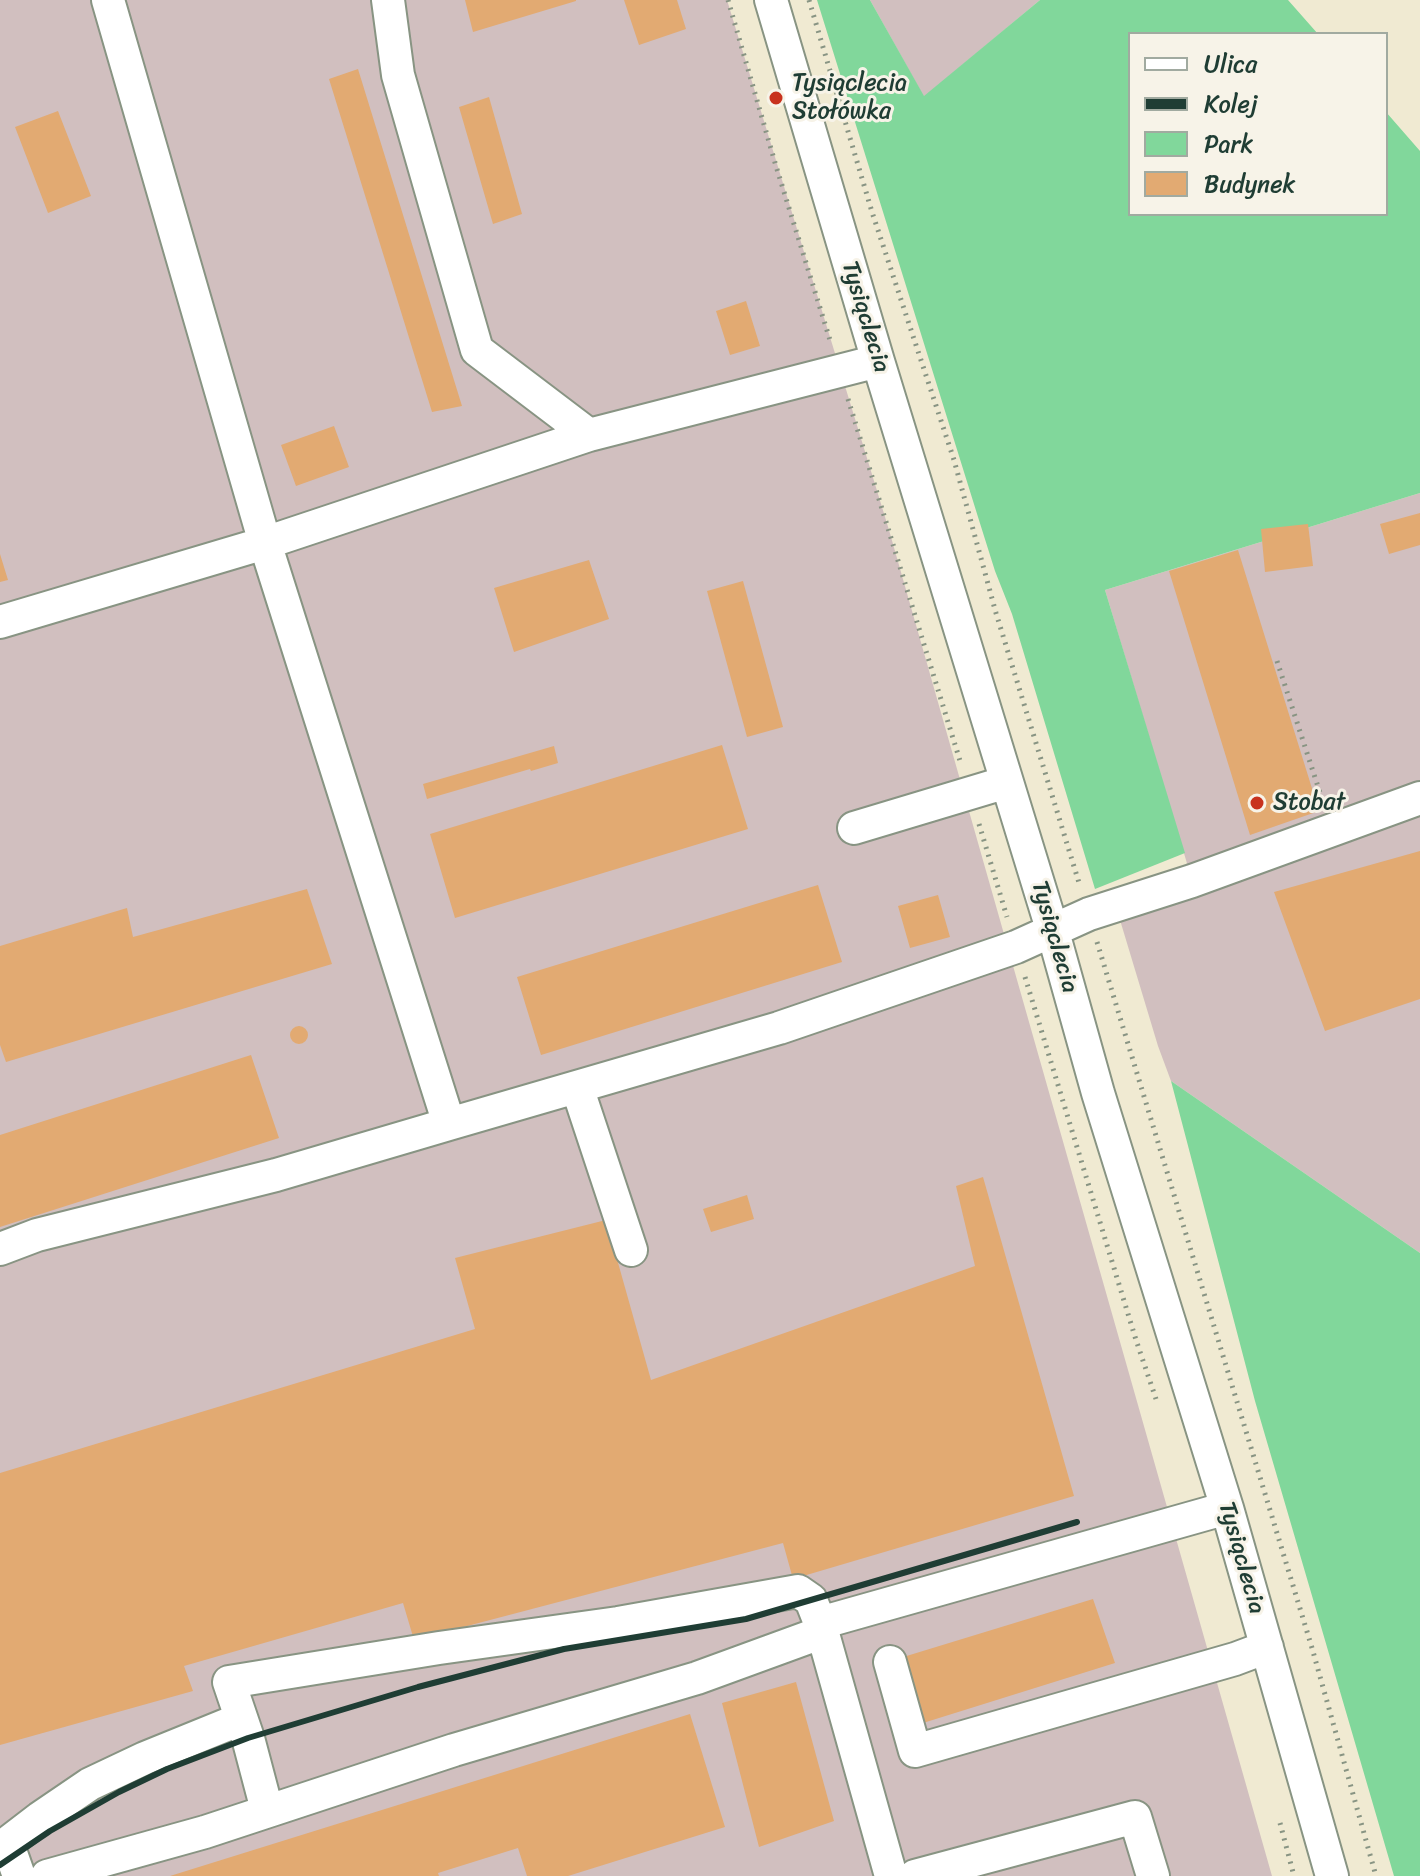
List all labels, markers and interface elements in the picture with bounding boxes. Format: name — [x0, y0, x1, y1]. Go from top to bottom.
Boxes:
legend — [1128, 32, 1388, 216]
text: Ulica — [1204, 43, 1257, 85]
place label: Tysiąclecia Stołówka — [792, 70, 907, 126]
text: Kolej — [1204, 83, 1258, 125]
marker: Tysiąclecia Stołówka — [767, 89, 785, 107]
text: Park — [1204, 123, 1253, 165]
text: Budynek — [1204, 163, 1295, 205]
street label: Tysiąclecia — [834, 258, 896, 376]
place label: Stobat — [1273, 789, 1345, 817]
marker: Stobat — [1248, 794, 1266, 812]
street label: Tysiąclecia — [1024, 878, 1084, 996]
street label: Tysiąclecia — [1211, 1499, 1271, 1617]

